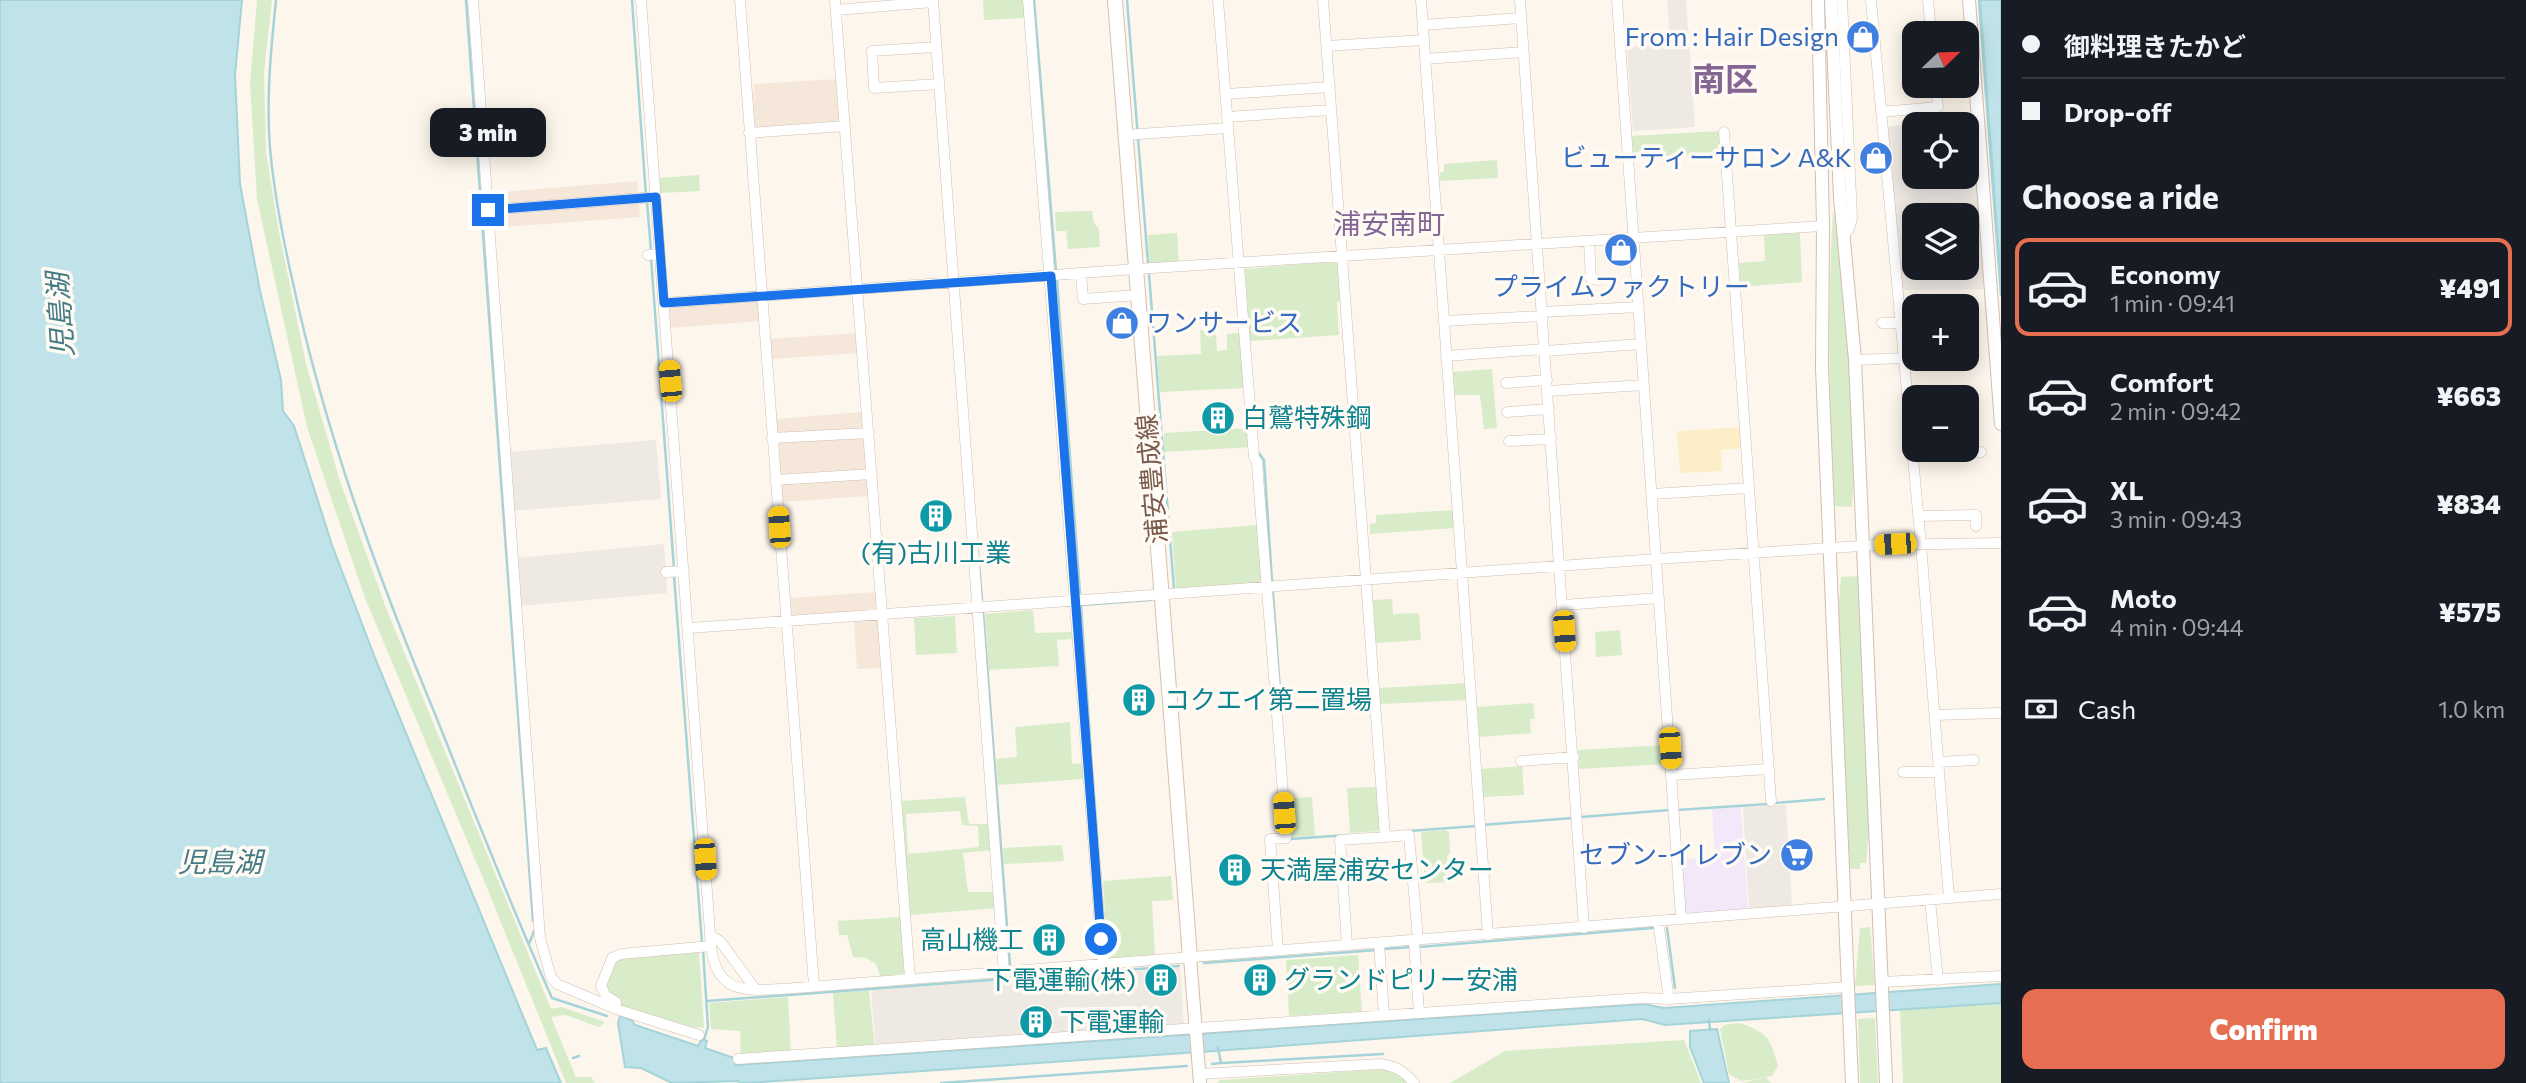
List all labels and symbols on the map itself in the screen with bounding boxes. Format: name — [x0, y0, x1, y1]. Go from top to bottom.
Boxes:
shop icon: From : Hair Design — [1844, 18, 1882, 56]
place label: From : Hair Design — [1625, 20, 1839, 51]
north arrow — [1902, 21, 1979, 98]
district label: 南区 — [1692, 57, 1758, 98]
callout: 3 min — [430, 108, 546, 158]
shop icon: ビューティーサロン A&K — [1857, 139, 1895, 177]
place label: ビューティーサロン A&K — [1561, 141, 1852, 172]
route end — [472, 194, 504, 226]
district label: 浦安南町 — [1333, 206, 1445, 240]
shop icon: プライムファクトリー — [1602, 231, 1640, 269]
water label: 児島湖 — [39, 268, 79, 358]
place label: プライムファクトリー — [1492, 270, 1750, 301]
shop icon: ワンサービス — [1103, 304, 1141, 342]
place label: ワンサービス — [1146, 306, 1302, 337]
car — [658, 359, 683, 403]
building icon: 白鷲特殊鋼 — [1199, 399, 1237, 437]
place label: 白鷲特殊鋼 — [1242, 401, 1372, 432]
street label: 浦安豊成線 — [1129, 413, 1172, 545]
building icon: (有)古川工業 — [917, 497, 955, 535]
car — [768, 505, 791, 549]
car — [1874, 532, 1917, 556]
place label: (有)古川工業 — [861, 536, 1011, 567]
car — [1553, 609, 1576, 653]
building icon: コクエイ第二置場 — [1120, 681, 1158, 719]
place label: コクエイ第二置場 — [1164, 683, 1372, 714]
car — [1659, 726, 1682, 770]
car — [1273, 791, 1296, 835]
supermarket icon: セブン-イレブン — [1778, 836, 1816, 874]
car — [694, 837, 717, 881]
place label: セブン-イレブン — [1579, 838, 1772, 869]
water label: 児島湖 — [178, 844, 266, 878]
building icon: 天満屋浦安センター — [1216, 851, 1254, 889]
place label: 天満屋浦安センター — [1260, 853, 1494, 884]
building icon: 高山機工 — [1030, 921, 1068, 959]
place label: 高山機工 — [920, 923, 1024, 954]
route start — [1085, 923, 1117, 955]
building icon: 下電運輸(株) — [1142, 961, 1180, 999]
building icon: グランドピリー安浦 — [1241, 961, 1279, 999]
place label: 下電運輸(株) — [986, 963, 1136, 994]
place label: グランドピリー安浦 — [1284, 963, 1518, 994]
building icon: 下電運輸 — [1017, 1003, 1055, 1041]
place label: 下電運輸 — [1060, 1005, 1164, 1036]

